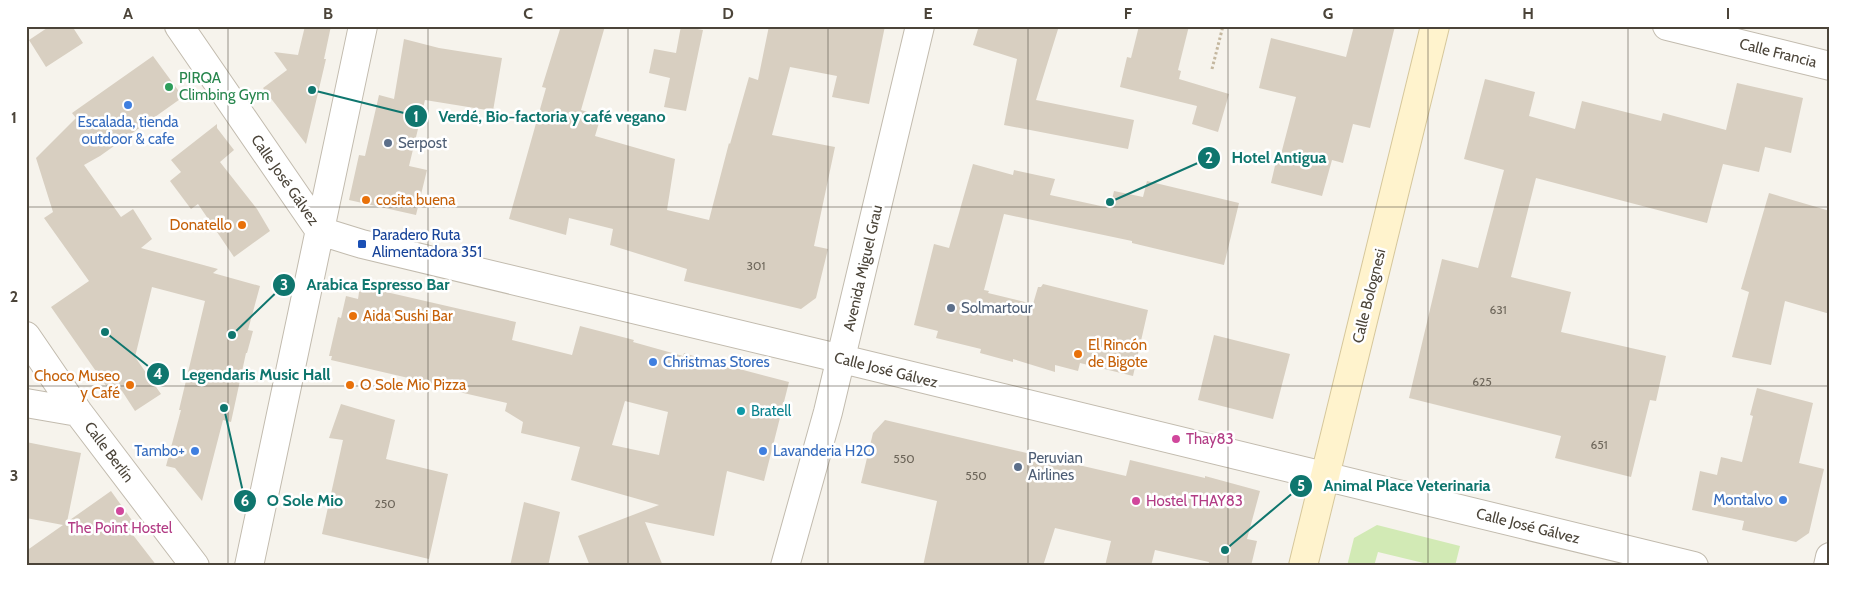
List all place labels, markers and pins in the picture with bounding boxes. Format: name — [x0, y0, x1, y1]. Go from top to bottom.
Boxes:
place label: PIRQA Climbing Gym — [179, 69, 269, 104]
marker: PIRQA Climbing Gym — [163, 81, 175, 93]
marker: Escalada, tienda outdoor & cafe — [122, 99, 134, 111]
callout: Verdé, Bio-factoria y café vegano — [404, 101, 676, 132]
place label: Escalada, tienda outdoor & cafe — [77, 113, 179, 148]
place label: Serpost — [398, 134, 447, 152]
marker: Serpost — [382, 137, 394, 149]
callout: Hotel Antigua — [1196, 142, 1336, 173]
place label: cosita buena — [376, 191, 456, 209]
marker: cosita buena — [360, 194, 372, 206]
place label: Donatello — [170, 216, 232, 234]
marker: Donatello — [236, 219, 248, 231]
place label: Paradero Ruta Alimentadora 351 — [372, 226, 482, 261]
marker: Paradero Ruta Alimentadora 351 — [356, 238, 368, 250]
callout: Arabica Espresso Bar — [272, 269, 460, 300]
place label: Solmartour — [961, 299, 1033, 317]
marker: Solmartour — [945, 302, 957, 314]
place label: Aida Sushi Bar — [363, 307, 453, 325]
marker: Aida Sushi Bar — [347, 310, 359, 322]
place label: El Rincón de Bigote — [1088, 336, 1148, 371]
marker: El Rincón de Bigote — [1072, 348, 1084, 360]
place label: Christmas Stores — [663, 353, 770, 371]
marker: Christmas Stores — [647, 356, 659, 368]
callout: Legendaris Music Hall — [146, 359, 340, 390]
place label: Choco Museo y Café — [34, 367, 120, 402]
place label: O Sole Mio Pizza — [360, 376, 467, 394]
marker: Choco Museo y Café — [124, 379, 136, 391]
marker: O Sole Mio Pizza — [344, 379, 356, 391]
place label: Bratell — [751, 402, 792, 420]
marker: Bratell — [735, 405, 747, 417]
place label: Thay83 — [1186, 430, 1234, 448]
marker: Thay83 — [1170, 433, 1182, 445]
place label: Tambo+ — [134, 442, 185, 460]
place label: Lavanderia H2O — [773, 442, 875, 460]
marker: Tambo+ — [189, 445, 201, 457]
marker: Lavanderia H2O — [757, 445, 769, 457]
place label: Peruvian Airlines — [1028, 449, 1083, 484]
marker: Peruvian Airlines — [1012, 461, 1024, 473]
callout: Animal Place Veterinaria — [1288, 470, 1501, 501]
callout: O Sole Mio — [232, 485, 353, 516]
place label: Montalvo — [1713, 491, 1773, 509]
place label: Hostel THAY83 — [1146, 492, 1243, 510]
marker: Montalvo — [1777, 494, 1789, 506]
marker: Hostel THAY83 — [1130, 495, 1142, 507]
marker: The Point Hostel — [114, 505, 126, 517]
place label: The Point Hostel — [68, 519, 173, 537]

